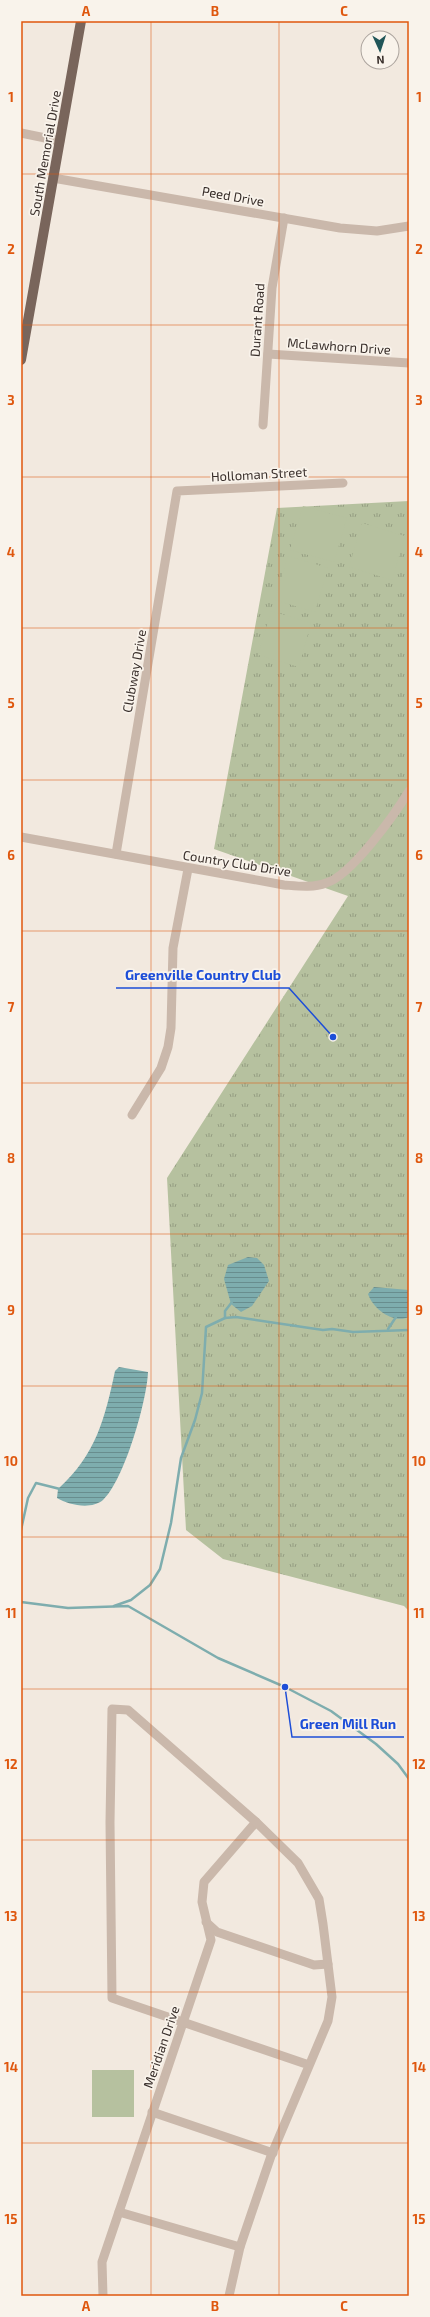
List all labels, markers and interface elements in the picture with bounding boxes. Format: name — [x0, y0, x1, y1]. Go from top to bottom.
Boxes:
text: A — [82, 3, 91, 19]
text: B — [211, 3, 219, 19]
text: C — [340, 3, 348, 19]
north arrow — [360, 30, 400, 70]
text: N — [376, 54, 385, 67]
text: 1 — [8, 89, 14, 105]
street label: South Memorial Drive — [26, 89, 64, 217]
text: 1 — [416, 89, 422, 105]
street label: Peed Drive — [201, 183, 265, 209]
text: 2 — [7, 241, 15, 257]
text: 2 — [415, 241, 423, 257]
street label: Durant Road — [246, 283, 268, 357]
street label: McLawhorn Drive — [287, 334, 391, 358]
text: 3 — [7, 392, 15, 408]
text: 3 — [415, 392, 423, 408]
street label: Holloman Street — [211, 463, 308, 485]
text: 4 — [7, 544, 15, 560]
text: 4 — [415, 544, 423, 560]
street label: Clubway Drive — [119, 628, 149, 714]
text: 5 — [7, 695, 15, 711]
text: 5 — [415, 695, 423, 711]
text: 6 — [7, 847, 15, 863]
street label: Country Club Drive — [182, 847, 292, 879]
text: 6 — [415, 847, 423, 863]
callout: Greenville Country Club — [116, 962, 289, 988]
text: Greenville Country Club — [125, 966, 281, 983]
text: 7 — [8, 999, 15, 1015]
text: 7 — [416, 999, 423, 1015]
text: 8 — [7, 1150, 15, 1166]
text: 8 — [415, 1150, 423, 1166]
text: 9 — [7, 1302, 15, 1318]
text: 9 — [415, 1302, 423, 1318]
text: 10 — [4, 1453, 18, 1469]
text: 10 — [412, 1453, 426, 1469]
text: 11 — [5, 1605, 17, 1621]
text: 11 — [413, 1605, 425, 1621]
callout: Green Mill Run — [292, 1711, 404, 1737]
text: Green Mill Run — [300, 1715, 396, 1732]
text: 12 — [4, 1756, 18, 1772]
text: 12 — [412, 1756, 426, 1772]
text: 13 — [5, 1908, 18, 1924]
text: 13 — [413, 1908, 426, 1924]
street label: Meridian Drive — [139, 2004, 183, 2090]
text: 14 — [4, 2059, 18, 2075]
text: 14 — [412, 2059, 426, 2075]
text: 15 — [5, 2211, 17, 2227]
text: 15 — [413, 2211, 425, 2227]
text: A — [82, 2298, 91, 2314]
text: B — [211, 2298, 219, 2314]
text: C — [340, 2298, 348, 2314]

